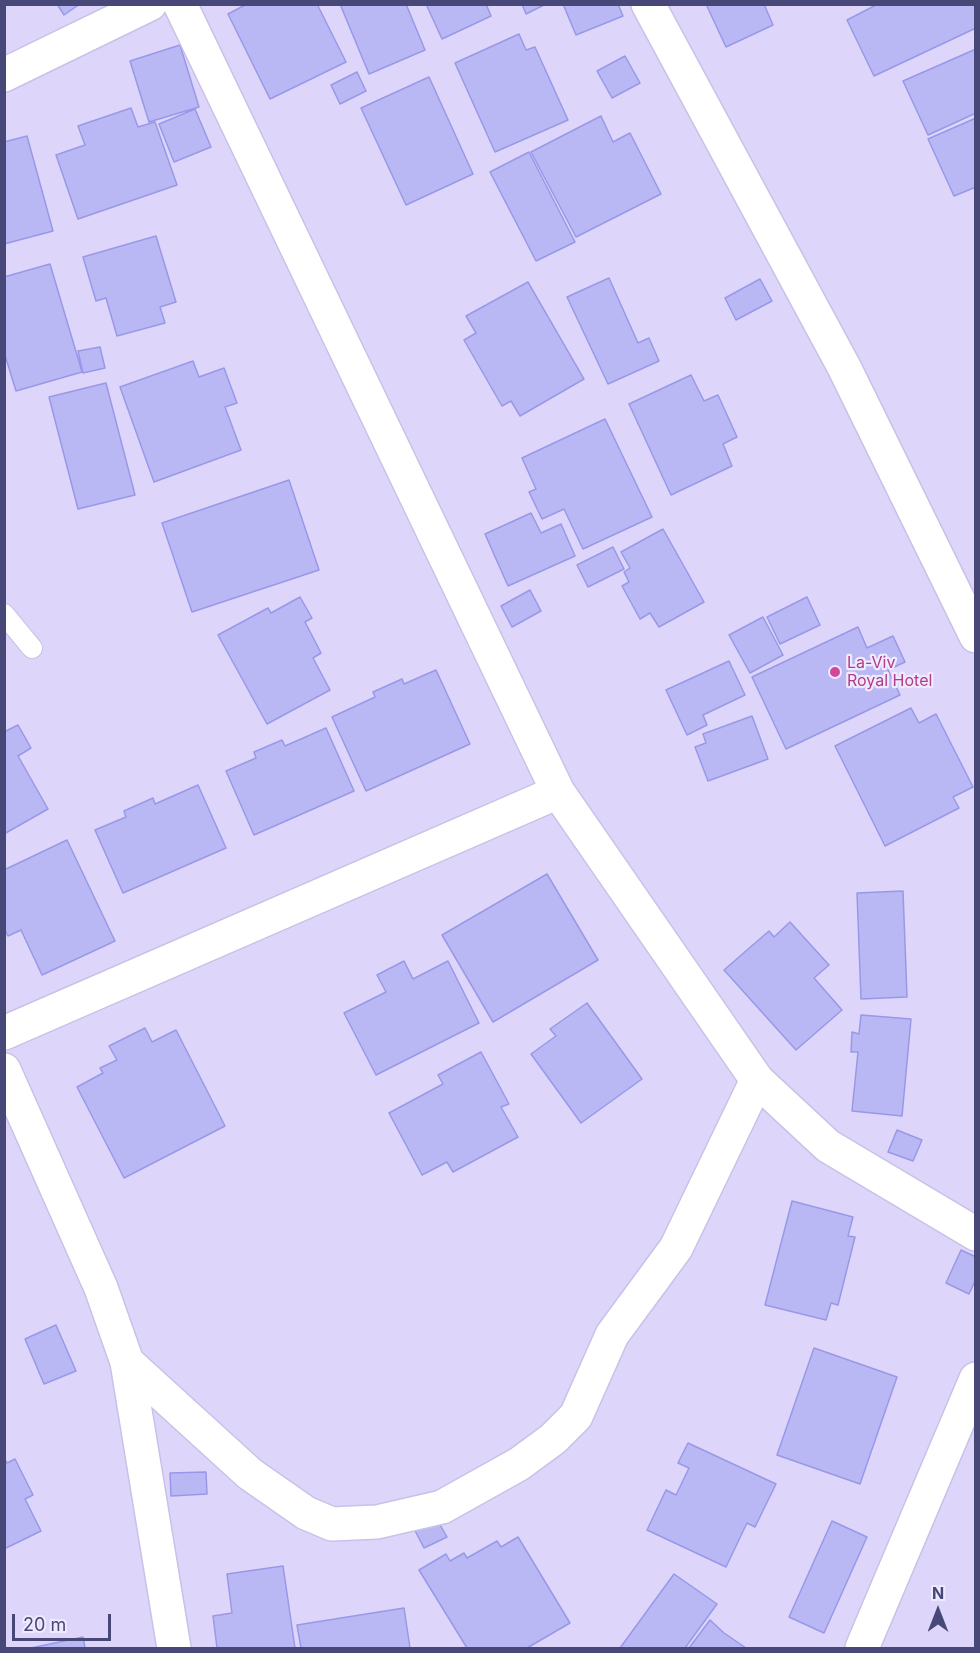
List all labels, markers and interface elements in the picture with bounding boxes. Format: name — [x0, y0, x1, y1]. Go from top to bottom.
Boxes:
place label: La-Viv Royal Hotel — [847, 653, 932, 691]
marker: La-Viv Royal Hotel — [828, 665, 842, 679]
north arrow — [908, 1581, 968, 1641]
text: N — [932, 1583, 944, 1603]
scale bar — [15, 1602, 114, 1640]
text: 20 m — [23, 1614, 66, 1635]

